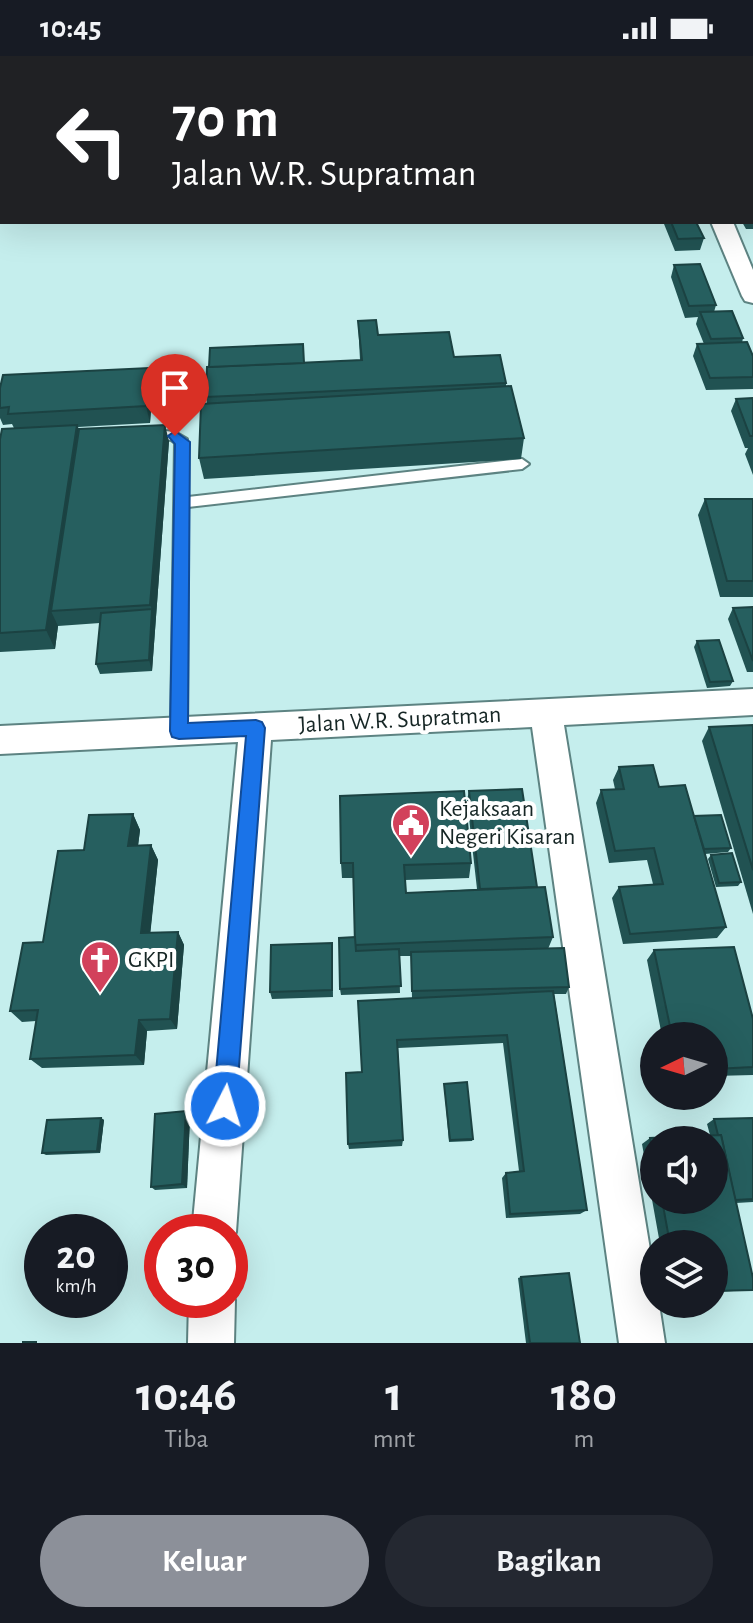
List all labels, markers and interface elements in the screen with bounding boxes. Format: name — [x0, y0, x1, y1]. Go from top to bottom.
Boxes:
text: 10:45 — [40, 13, 101, 43]
icon: left — [40, 88, 144, 192]
text: 70 m — [172, 91, 279, 147]
text: Jalan W.R. Supratman — [172, 156, 476, 192]
pin — [141, 354, 209, 436]
icon: arrive — [153, 366, 197, 410]
street label: Jalan W.R. Supratman — [298, 703, 502, 737]
place label: Kejaksaan Negeri Kisaran — [439, 797, 575, 849]
public building icon: Kejaksaan Negeri Kisaran — [390, 802, 432, 857]
church icon: GKPI — [79, 939, 121, 994]
place label: GKPI — [128, 948, 174, 972]
north arrow — [640, 1022, 728, 1110]
map controls — [640, 1022, 728, 1318]
position arrow — [183, 1064, 267, 1148]
button: sound — [640, 1126, 728, 1214]
speed limit sign: 30 — [144, 1214, 248, 1318]
button: layers — [640, 1230, 728, 1318]
text: 20 — [56, 1236, 96, 1276]
text: km/h — [55, 1276, 97, 1296]
text: 10:46 — [136, 1372, 237, 1420]
text: 1 — [385, 1372, 402, 1420]
text: 180 — [551, 1372, 617, 1420]
text: Tiba — [164, 1426, 209, 1452]
text: mnt — [373, 1426, 415, 1452]
text: m — [574, 1426, 594, 1452]
button: Keluar — [40, 1515, 369, 1607]
button: Bagikan — [385, 1515, 713, 1607]

